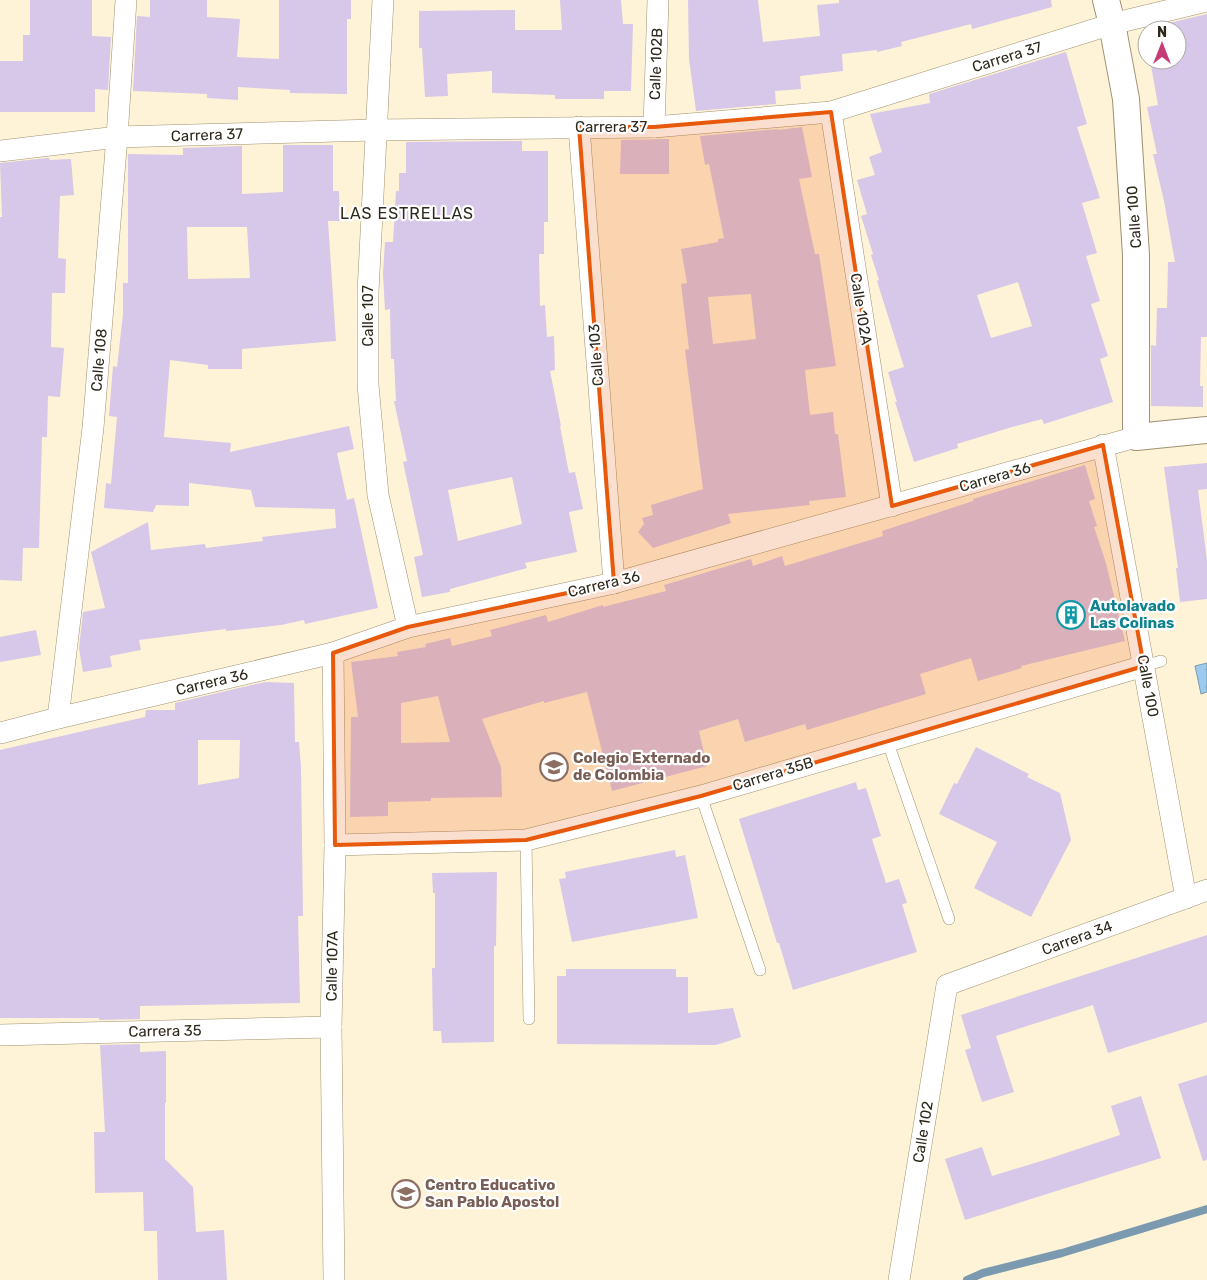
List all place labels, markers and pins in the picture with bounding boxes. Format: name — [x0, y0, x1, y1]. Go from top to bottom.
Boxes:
place label: Autolavado Las Colinas — [1090, 597, 1175, 632]
building icon: Autolavado Las Colinas — [1056, 600, 1086, 630]
place label: Colegio Externado de Colombia — [573, 749, 710, 784]
school or university icon: Colegio Externado de Colombia — [539, 752, 569, 782]
place label: Centro Educativo San Pablo Apostol — [425, 1176, 559, 1211]
school or university icon: Centro Educativo San Pablo Apostol — [391, 1179, 421, 1209]

